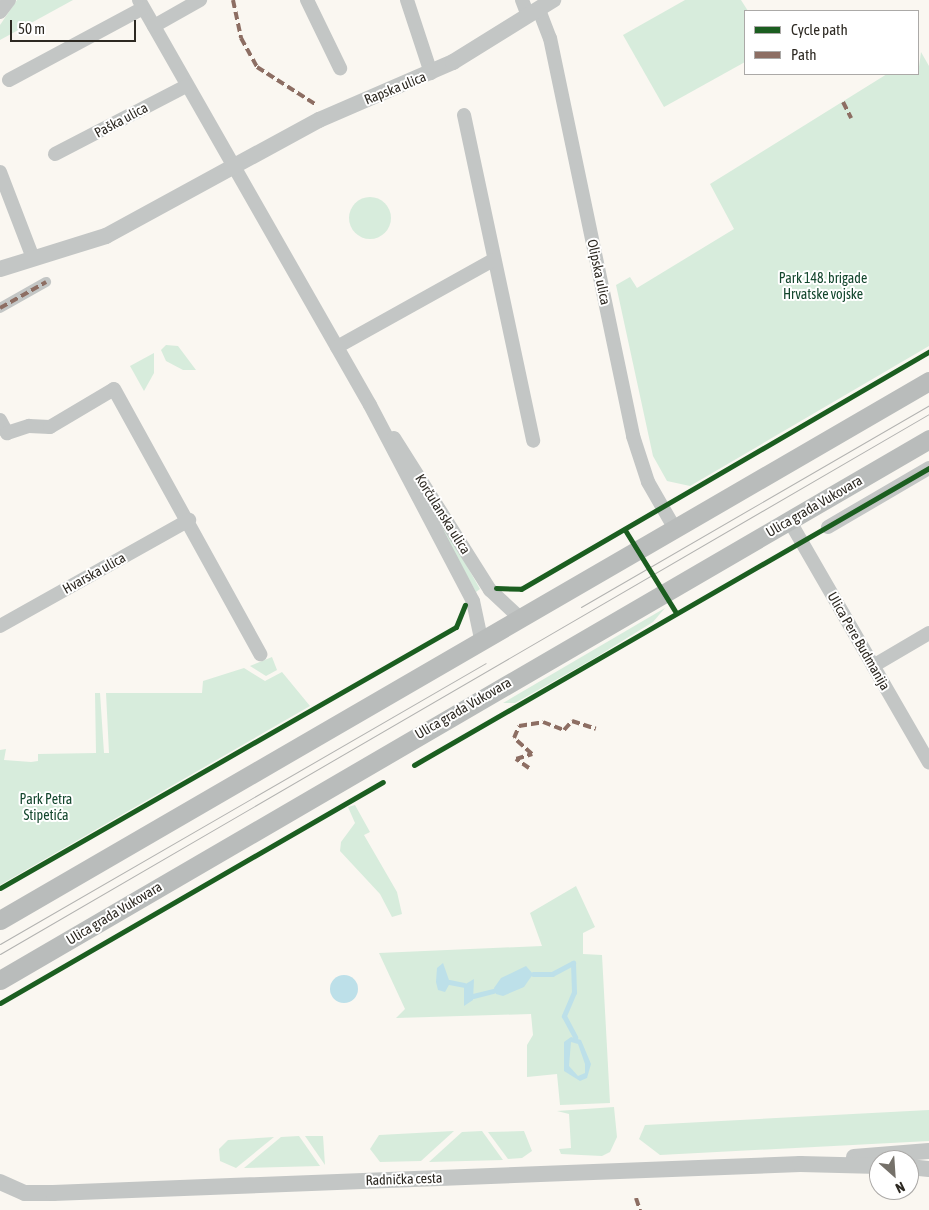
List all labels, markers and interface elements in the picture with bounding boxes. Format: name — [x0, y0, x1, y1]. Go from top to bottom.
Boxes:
scale bar — [12, 10, 139, 42]
legend — [744, 10, 919, 75]
text: 50 m — [18, 20, 45, 37]
text: Cycle path — [791, 21, 848, 38]
text: Path — [791, 46, 817, 63]
street label: Rapska ulica — [362, 68, 428, 108]
street label: Paška ulica — [91, 99, 151, 141]
street label: Olipska ulica — [584, 238, 614, 306]
park label: Park 148. brigade Hrvatske vojske — [779, 270, 867, 302]
street label: Korčulanska ulica — [412, 471, 474, 557]
street label: Ulica grada Vukovara — [763, 472, 865, 540]
street label: Hvarska ulica — [60, 549, 128, 597]
street label: Ulica Pere Budmanija — [824, 589, 894, 693]
street label: Ulica grada Vukovara — [412, 674, 514, 742]
park label: Park Petra Stipetića — [20, 791, 72, 824]
street label: Ulica grada Vukovara — [63, 878, 165, 948]
north arrow — [869, 1150, 919, 1200]
street label: Radnička cesta — [365, 1169, 443, 1189]
text: N — [893, 1179, 907, 1197]

